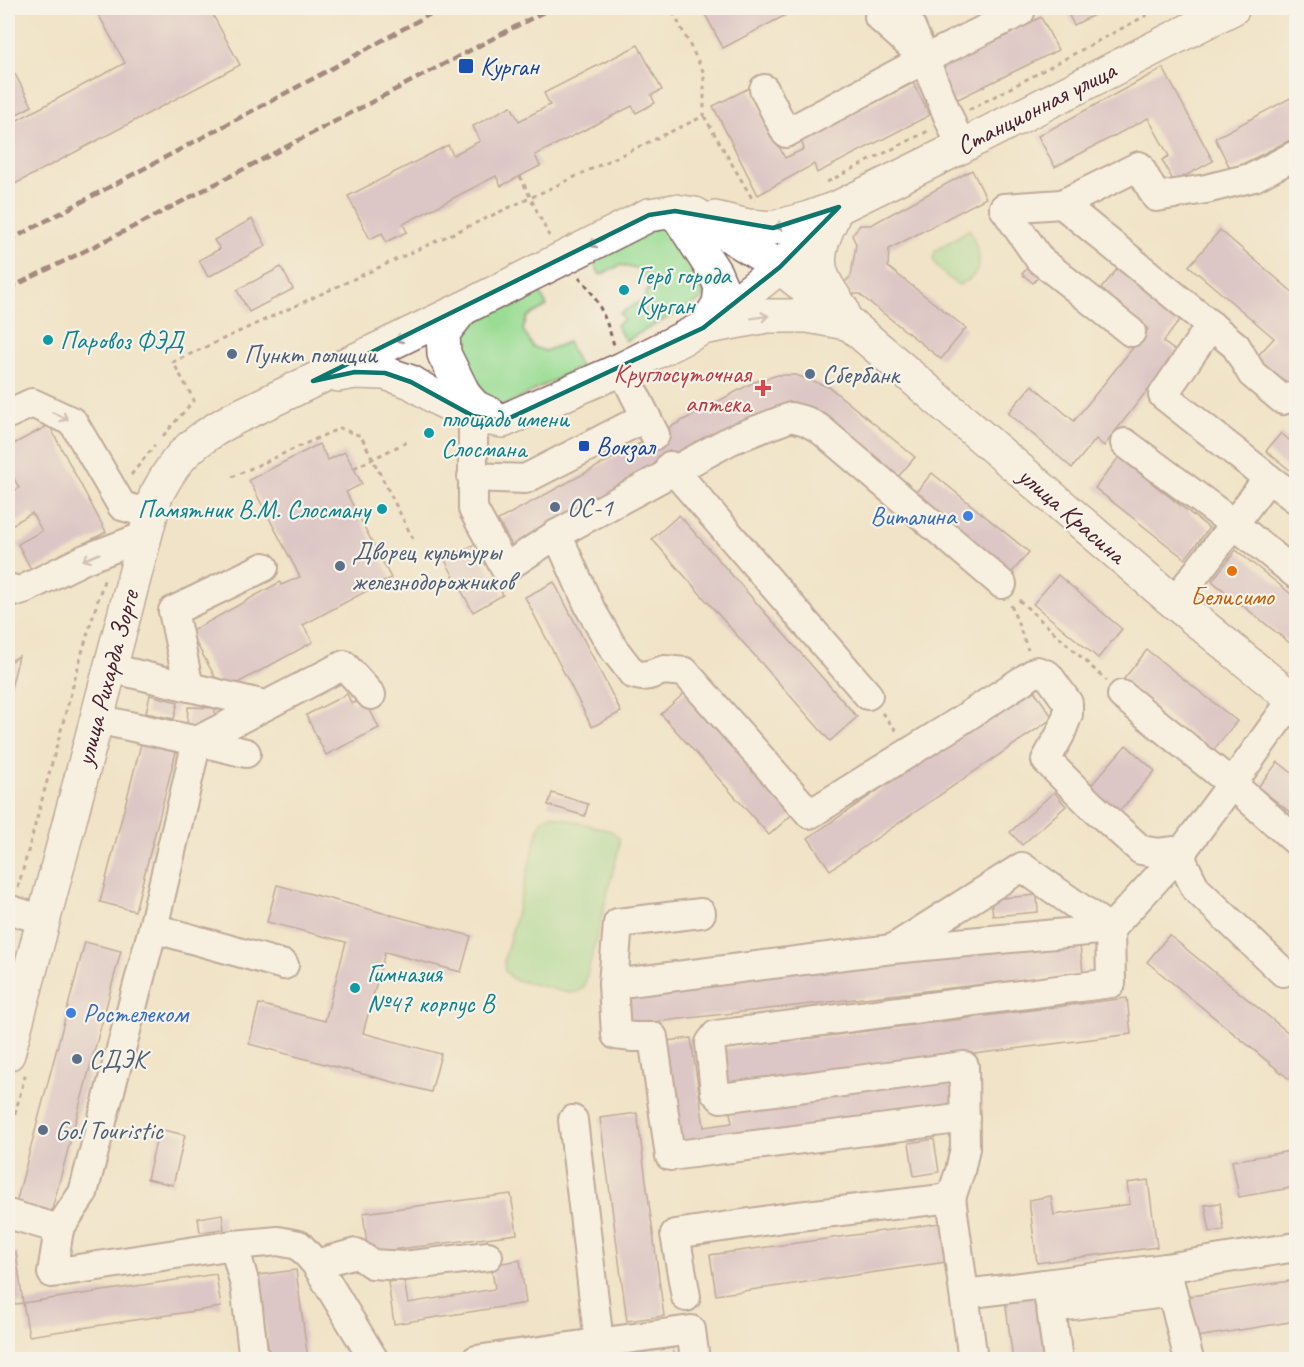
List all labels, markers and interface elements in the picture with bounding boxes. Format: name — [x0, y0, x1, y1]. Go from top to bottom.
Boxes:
place label: Курган — [480, 50, 541, 83]
street label: Станционная улица — [951, 53, 1123, 162]
marker: Курган — [457, 57, 475, 75]
one-way arrow — [774, 220, 793, 231]
one-way arrow — [588, 237, 606, 248]
place label: Герб города Курган — [636, 259, 732, 322]
marker: Герб города Курган — [617, 283, 631, 297]
one-way arrow — [750, 312, 770, 323]
place label: Паровоз ФЭД — [60, 324, 185, 357]
one-way arrow — [394, 332, 412, 344]
marker: Паровоз ФЭД — [41, 333, 55, 347]
place label: Пункт полиции — [244, 338, 378, 371]
marker: Пункт полиции — [225, 347, 239, 361]
place label: Круглосуточная аптека — [613, 357, 753, 420]
place label: Сбербанк — [822, 358, 902, 391]
marker: Сбербанк — [803, 367, 817, 381]
marker: Круглосуточная аптека — [756, 381, 770, 395]
place label: площадь имени Слосмана — [441, 402, 570, 465]
one-way arrow — [51, 411, 69, 423]
marker: площадь имени Слосмана — [422, 426, 436, 440]
place label: Вокзал — [596, 430, 657, 463]
marker: Вокзал — [577, 439, 591, 453]
street label: улица Красина — [1010, 458, 1134, 572]
place label: ОС-1 — [567, 491, 614, 524]
place label: Памятник В.М. Слосману — [138, 493, 372, 526]
marker: ОС-1 — [548, 500, 562, 514]
place label: Виталина — [870, 500, 958, 533]
marker: Памятник В.М. Слосману — [375, 502, 389, 516]
marker: Виталина — [961, 509, 975, 523]
place label: Дворец культуры железнодорожников — [352, 535, 520, 598]
one-way arrow — [82, 552, 101, 563]
marker: Дворец культуры железнодорожников — [333, 559, 347, 573]
marker: Белисимо — [1225, 564, 1239, 578]
place label: Белисимо — [1190, 580, 1275, 613]
street label: улица Рихарда Зорге — [67, 585, 147, 771]
place label: Гимназия №47 корпус В — [367, 957, 496, 1020]
marker: Гимназия №47 корпус В — [348, 981, 362, 995]
place label: Ростелеком — [83, 997, 190, 1030]
marker: Ростелеком — [64, 1006, 78, 1020]
place label: СДЭК — [89, 1043, 151, 1076]
marker: СДЭК — [70, 1052, 84, 1066]
place label: Go! Touristic — [55, 1114, 165, 1147]
marker: Go! Touristic — [36, 1123, 50, 1137]

